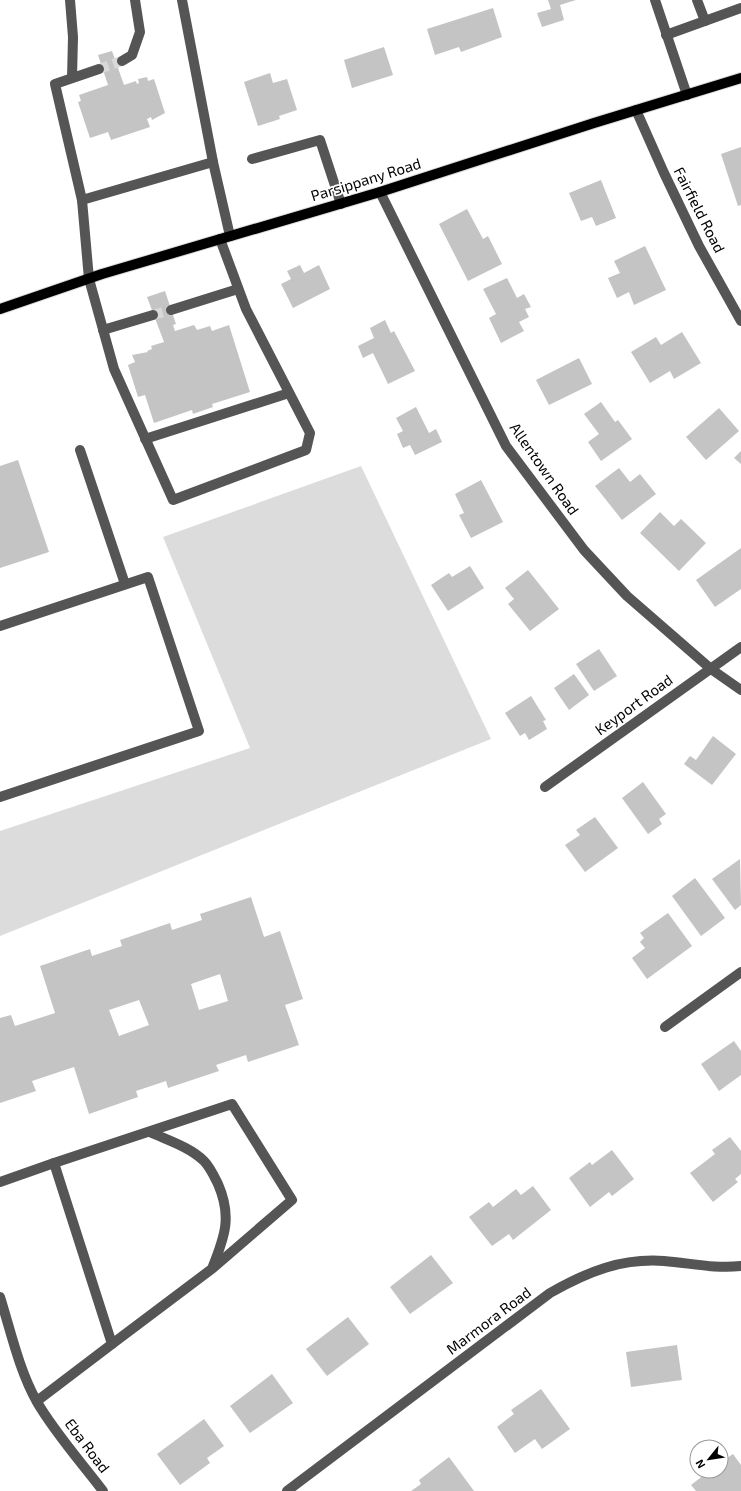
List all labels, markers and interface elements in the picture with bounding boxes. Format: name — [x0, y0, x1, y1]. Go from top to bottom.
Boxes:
street label: Parsippany Road — [308, 154, 423, 204]
street label: Fairfield Road — [671, 164, 729, 255]
street label: Allentown Road — [506, 419, 583, 518]
street label: Keyport Road — [591, 670, 676, 738]
street label: Marmora Road — [443, 1283, 534, 1358]
street label: Eba Road — [62, 1415, 114, 1476]
north arrow — [689, 1439, 729, 1479]
text: N — [692, 1458, 708, 1471]

